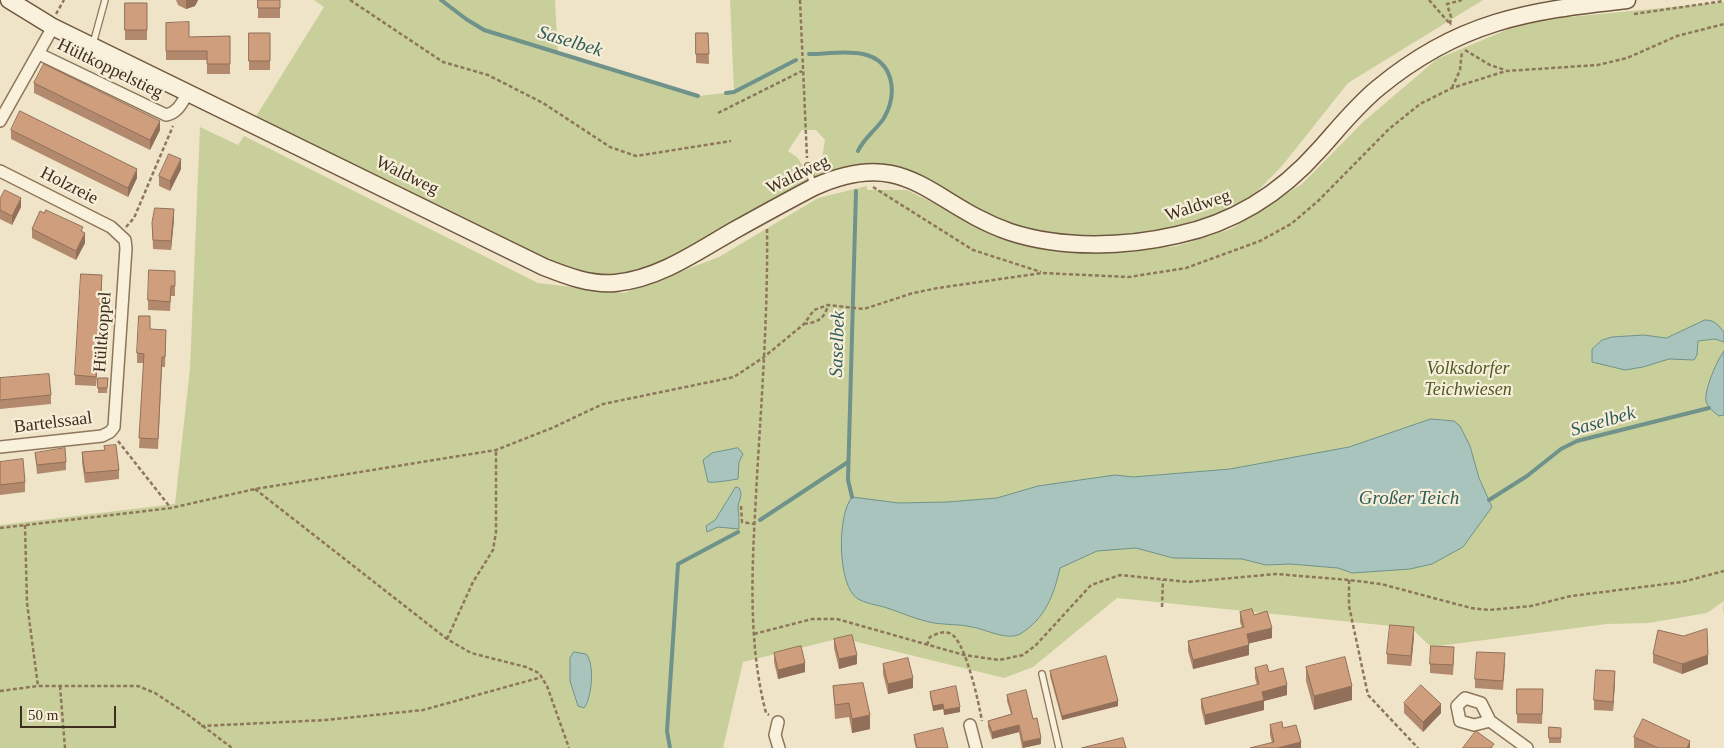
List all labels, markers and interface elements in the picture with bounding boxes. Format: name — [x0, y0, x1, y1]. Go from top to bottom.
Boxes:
water label: Saselbek — [535, 21, 605, 63]
street label: Hültkoppelstieg — [54, 34, 166, 104]
street label: Waldweg — [763, 150, 833, 200]
street label: Waldweg — [372, 151, 442, 201]
street label: Holzreie — [36, 162, 102, 210]
street label: Waldweg — [1163, 185, 1233, 227]
street label: Hültkoppel — [89, 291, 117, 373]
water label: Saselbek — [825, 310, 851, 378]
park label: Volksdorfer Teichwiesen — [1424, 358, 1512, 400]
water label: Saselbek — [1568, 402, 1638, 442]
street label: Bartelssaal — [12, 407, 94, 439]
water label: Großer Teich — [1359, 488, 1459, 510]
scale bar — [22, 696, 119, 728]
text: 50 m — [28, 707, 58, 723]

